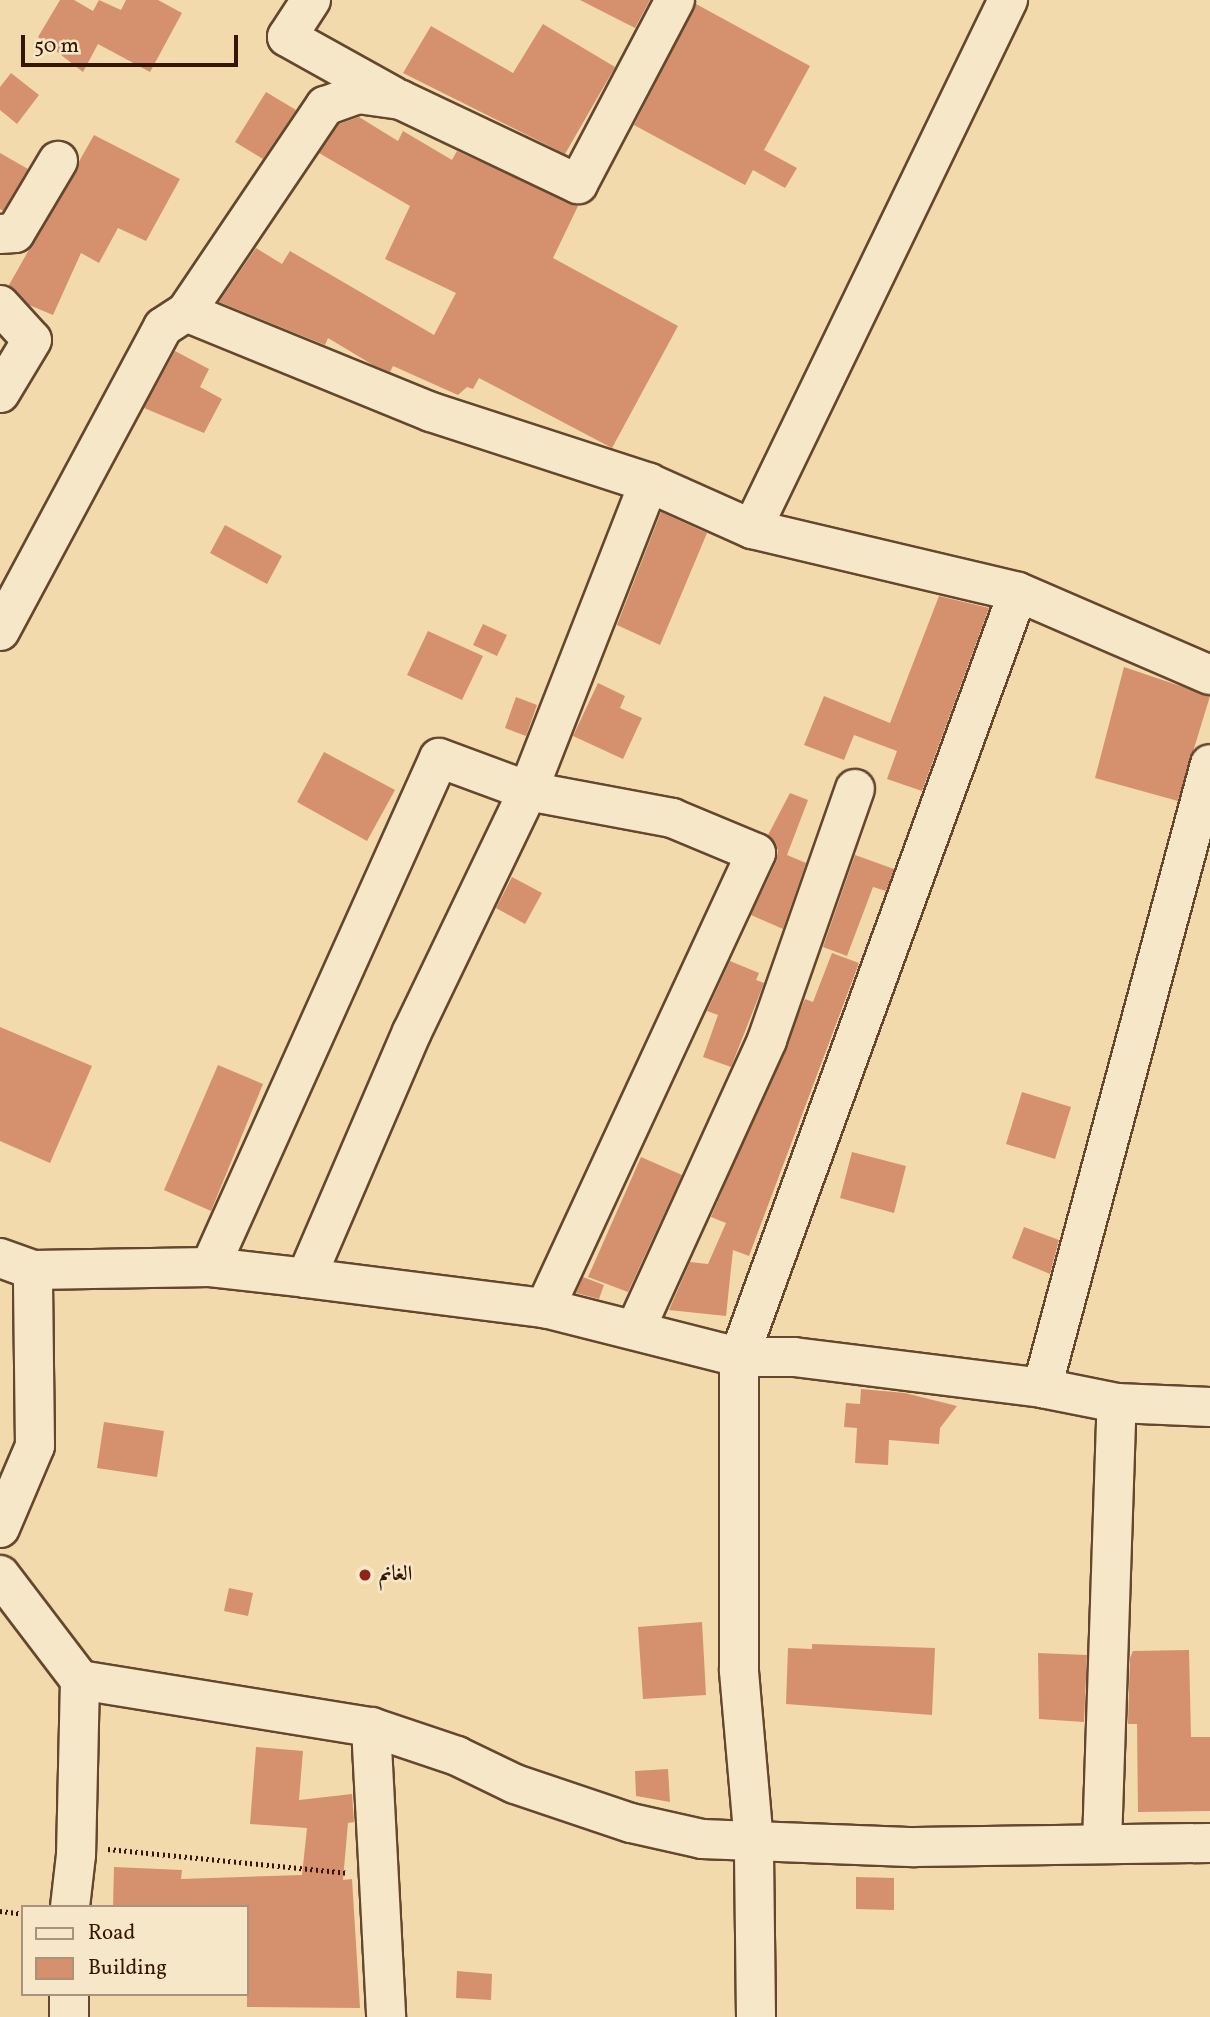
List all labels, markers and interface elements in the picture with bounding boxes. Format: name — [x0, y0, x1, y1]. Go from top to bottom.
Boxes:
scale bar — [24, 21, 242, 65]
text: 50 m — [34, 32, 79, 61]
place label: الغانم — [379, 1562, 412, 1588]
marker: الغانم — [357, 1567, 373, 1583]
legend — [21, 1905, 248, 1996]
text: Road — [88, 1919, 135, 1948]
text: Building — [88, 1954, 167, 1983]

